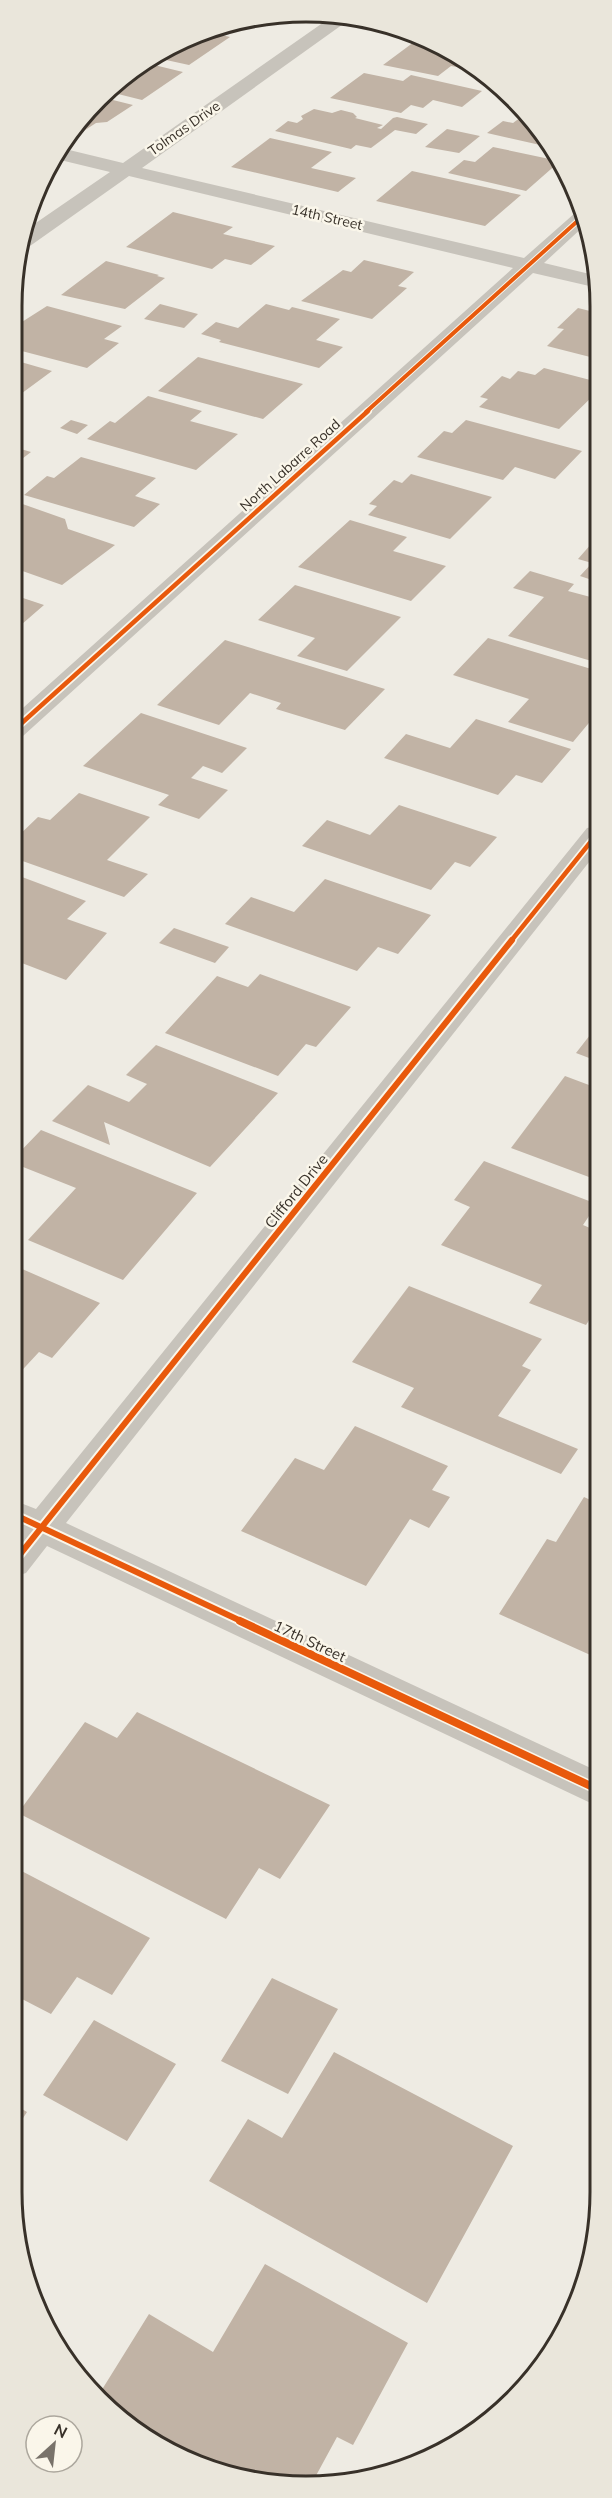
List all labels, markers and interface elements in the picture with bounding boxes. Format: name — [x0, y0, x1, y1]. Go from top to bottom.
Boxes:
street label: Tolmas Drive — [145, 97, 223, 159]
street label: 14th Street — [290, 200, 364, 234]
street label: North Labarre Road — [236, 415, 344, 515]
street label: Clifford Drive — [260, 1150, 332, 1232]
street label: 17th Street — [271, 1616, 349, 1666]
north arrow — [24, 2414, 84, 2474]
text: N — [51, 2419, 71, 2442]

